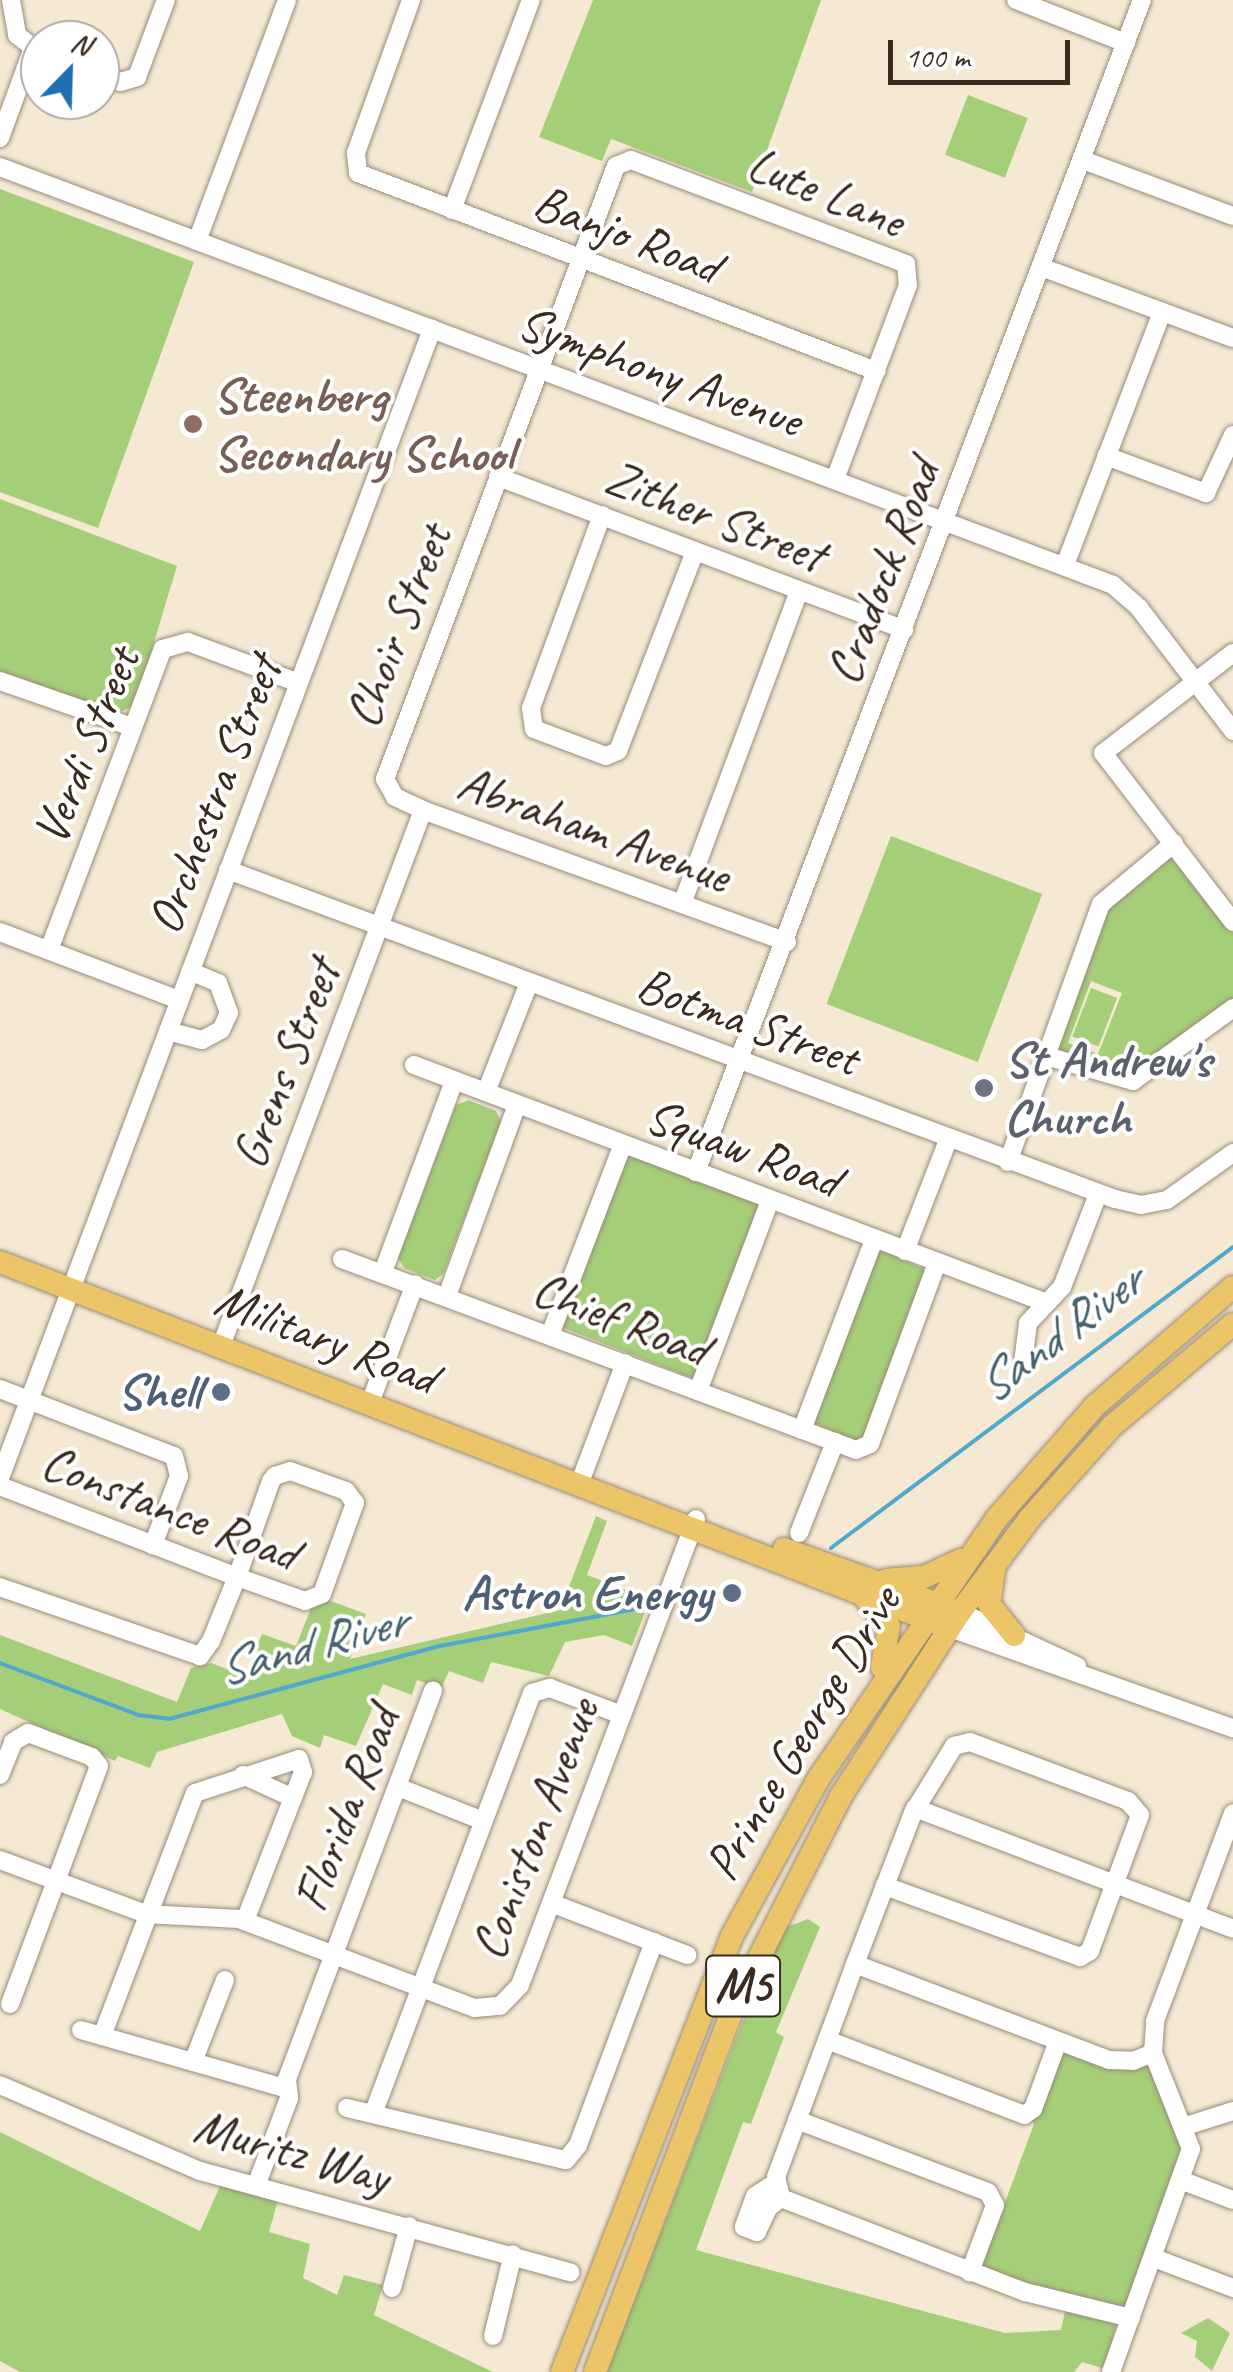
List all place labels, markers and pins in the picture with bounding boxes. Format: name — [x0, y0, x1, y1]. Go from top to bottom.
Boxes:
place label: Steenberg Secondary School — [213, 365, 511, 482]
marker: Steenberg Secondary School — [182, 413, 204, 435]
place label: St Andrew's Church — [1004, 1029, 1210, 1146]
marker: St Andrew's Church — [973, 1077, 995, 1099]
place label: Shell — [117, 1362, 201, 1422]
marker: Shell — [210, 1381, 232, 1403]
place label: Astron Energy — [462, 1563, 712, 1623]
marker: Astron Energy — [721, 1582, 743, 1604]

